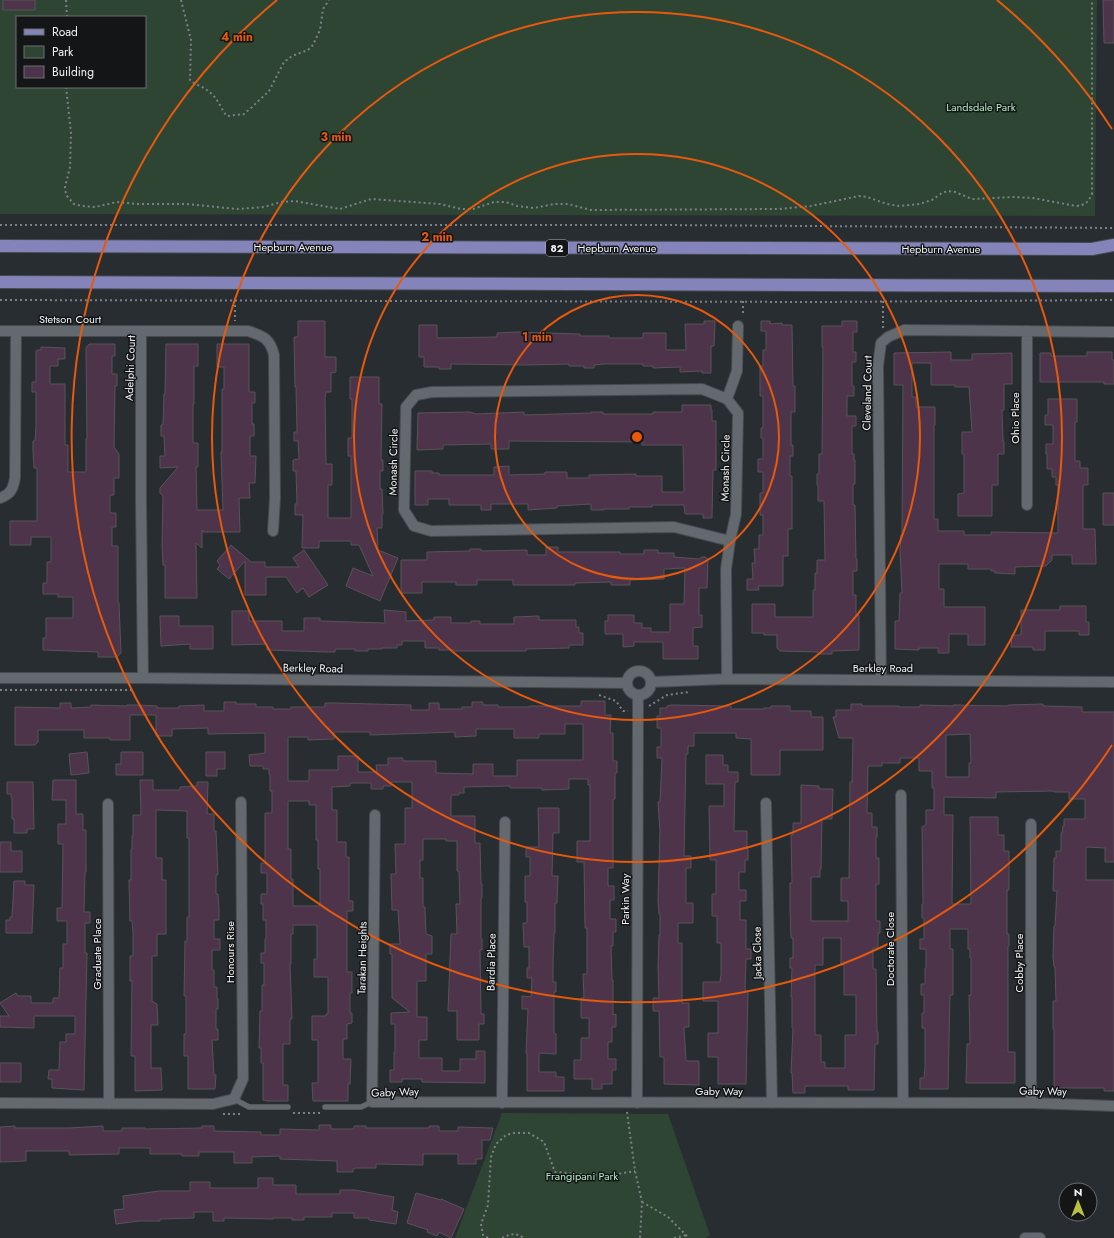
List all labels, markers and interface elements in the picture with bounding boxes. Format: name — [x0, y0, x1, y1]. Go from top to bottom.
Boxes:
legend — [16, 16, 146, 88]
text: Road — [52, 23, 78, 41]
text: 4 min — [221, 28, 253, 46]
text: Park — [52, 43, 74, 61]
text: Building — [52, 63, 94, 81]
park label: Landsdale Park — [946, 99, 1016, 115]
text: 3 min — [320, 128, 352, 146]
text: 2 min — [421, 228, 453, 246]
street label: Hepburn Avenue — [254, 239, 333, 255]
road number: 82 — [546, 240, 568, 256]
street label: Hepburn Avenue — [578, 240, 657, 256]
street label: Hepburn Avenue — [902, 241, 981, 257]
street label: Stetson Court — [39, 311, 101, 327]
text: 1 min — [522, 328, 552, 346]
street label: Adelphi Court — [121, 335, 139, 401]
street label: Cleveland Court — [858, 355, 876, 431]
street label: Ohio Place — [1007, 392, 1023, 444]
street label: Monash Circle — [384, 428, 402, 496]
centre of rings — [630, 430, 644, 444]
street label: Monash Circle — [716, 434, 734, 502]
street label: Berkley Road — [283, 659, 343, 677]
street label: Berkley Road — [853, 660, 913, 676]
street label: Parkin Way — [617, 873, 633, 925]
street label: Doctorate Close — [882, 912, 898, 986]
street label: Graduate Place — [89, 918, 105, 990]
street label: Honours Rise — [222, 921, 238, 983]
street label: Tarakan Heights — [353, 921, 371, 995]
street label: Jacka Close — [749, 926, 765, 982]
street label: Bardia Place — [482, 933, 500, 991]
street label: Cobby Place — [1011, 933, 1027, 992]
street label: Gaby Way — [371, 1083, 419, 1101]
street label: Gaby Way — [695, 1083, 743, 1099]
street label: Gaby Way — [1019, 1083, 1067, 1099]
park label: Frangipani Park — [546, 1168, 618, 1184]
north arrow — [1058, 1182, 1098, 1222]
text: N — [1074, 1184, 1082, 1200]

